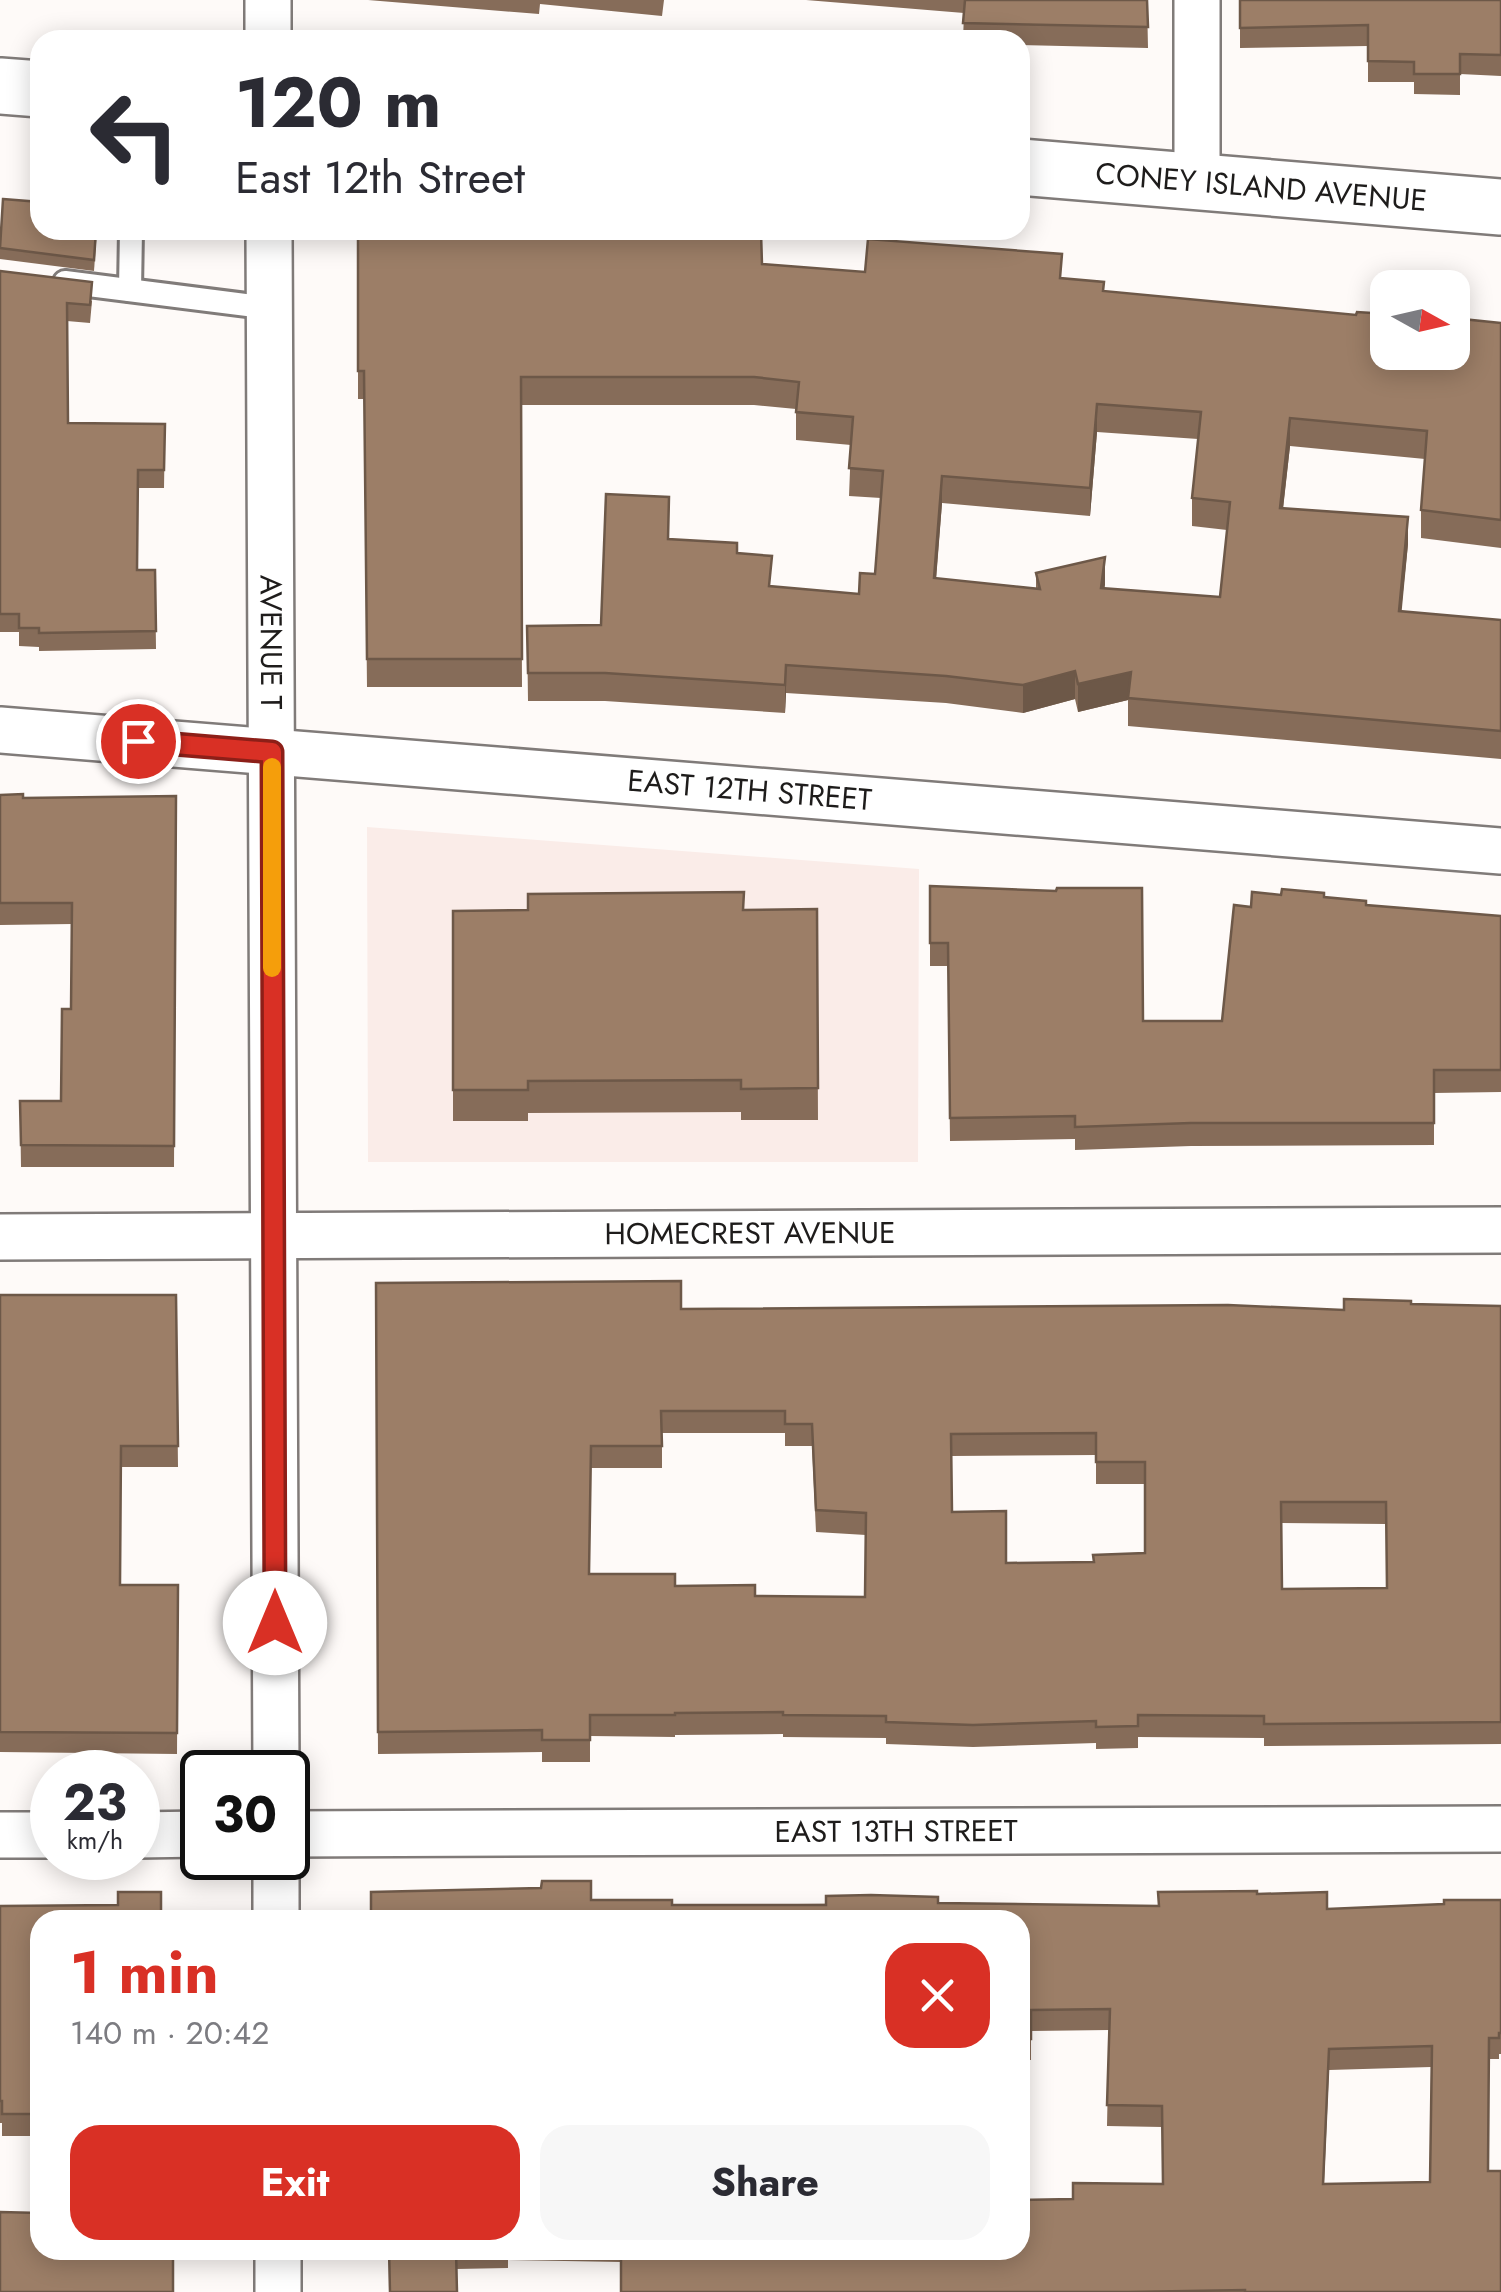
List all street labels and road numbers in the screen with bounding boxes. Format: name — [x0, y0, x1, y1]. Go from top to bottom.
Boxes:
street label: CONEY ISLAND AVENUE — [1094, 151, 1429, 222]
street label: AVENUE T — [250, 575, 293, 709]
street label: EAST 12TH STREET — [626, 759, 873, 821]
street label: HOMECREST AVENUE — [604, 1211, 896, 1255]
street label: EAST 13TH STREET — [774, 1809, 1018, 1853]

